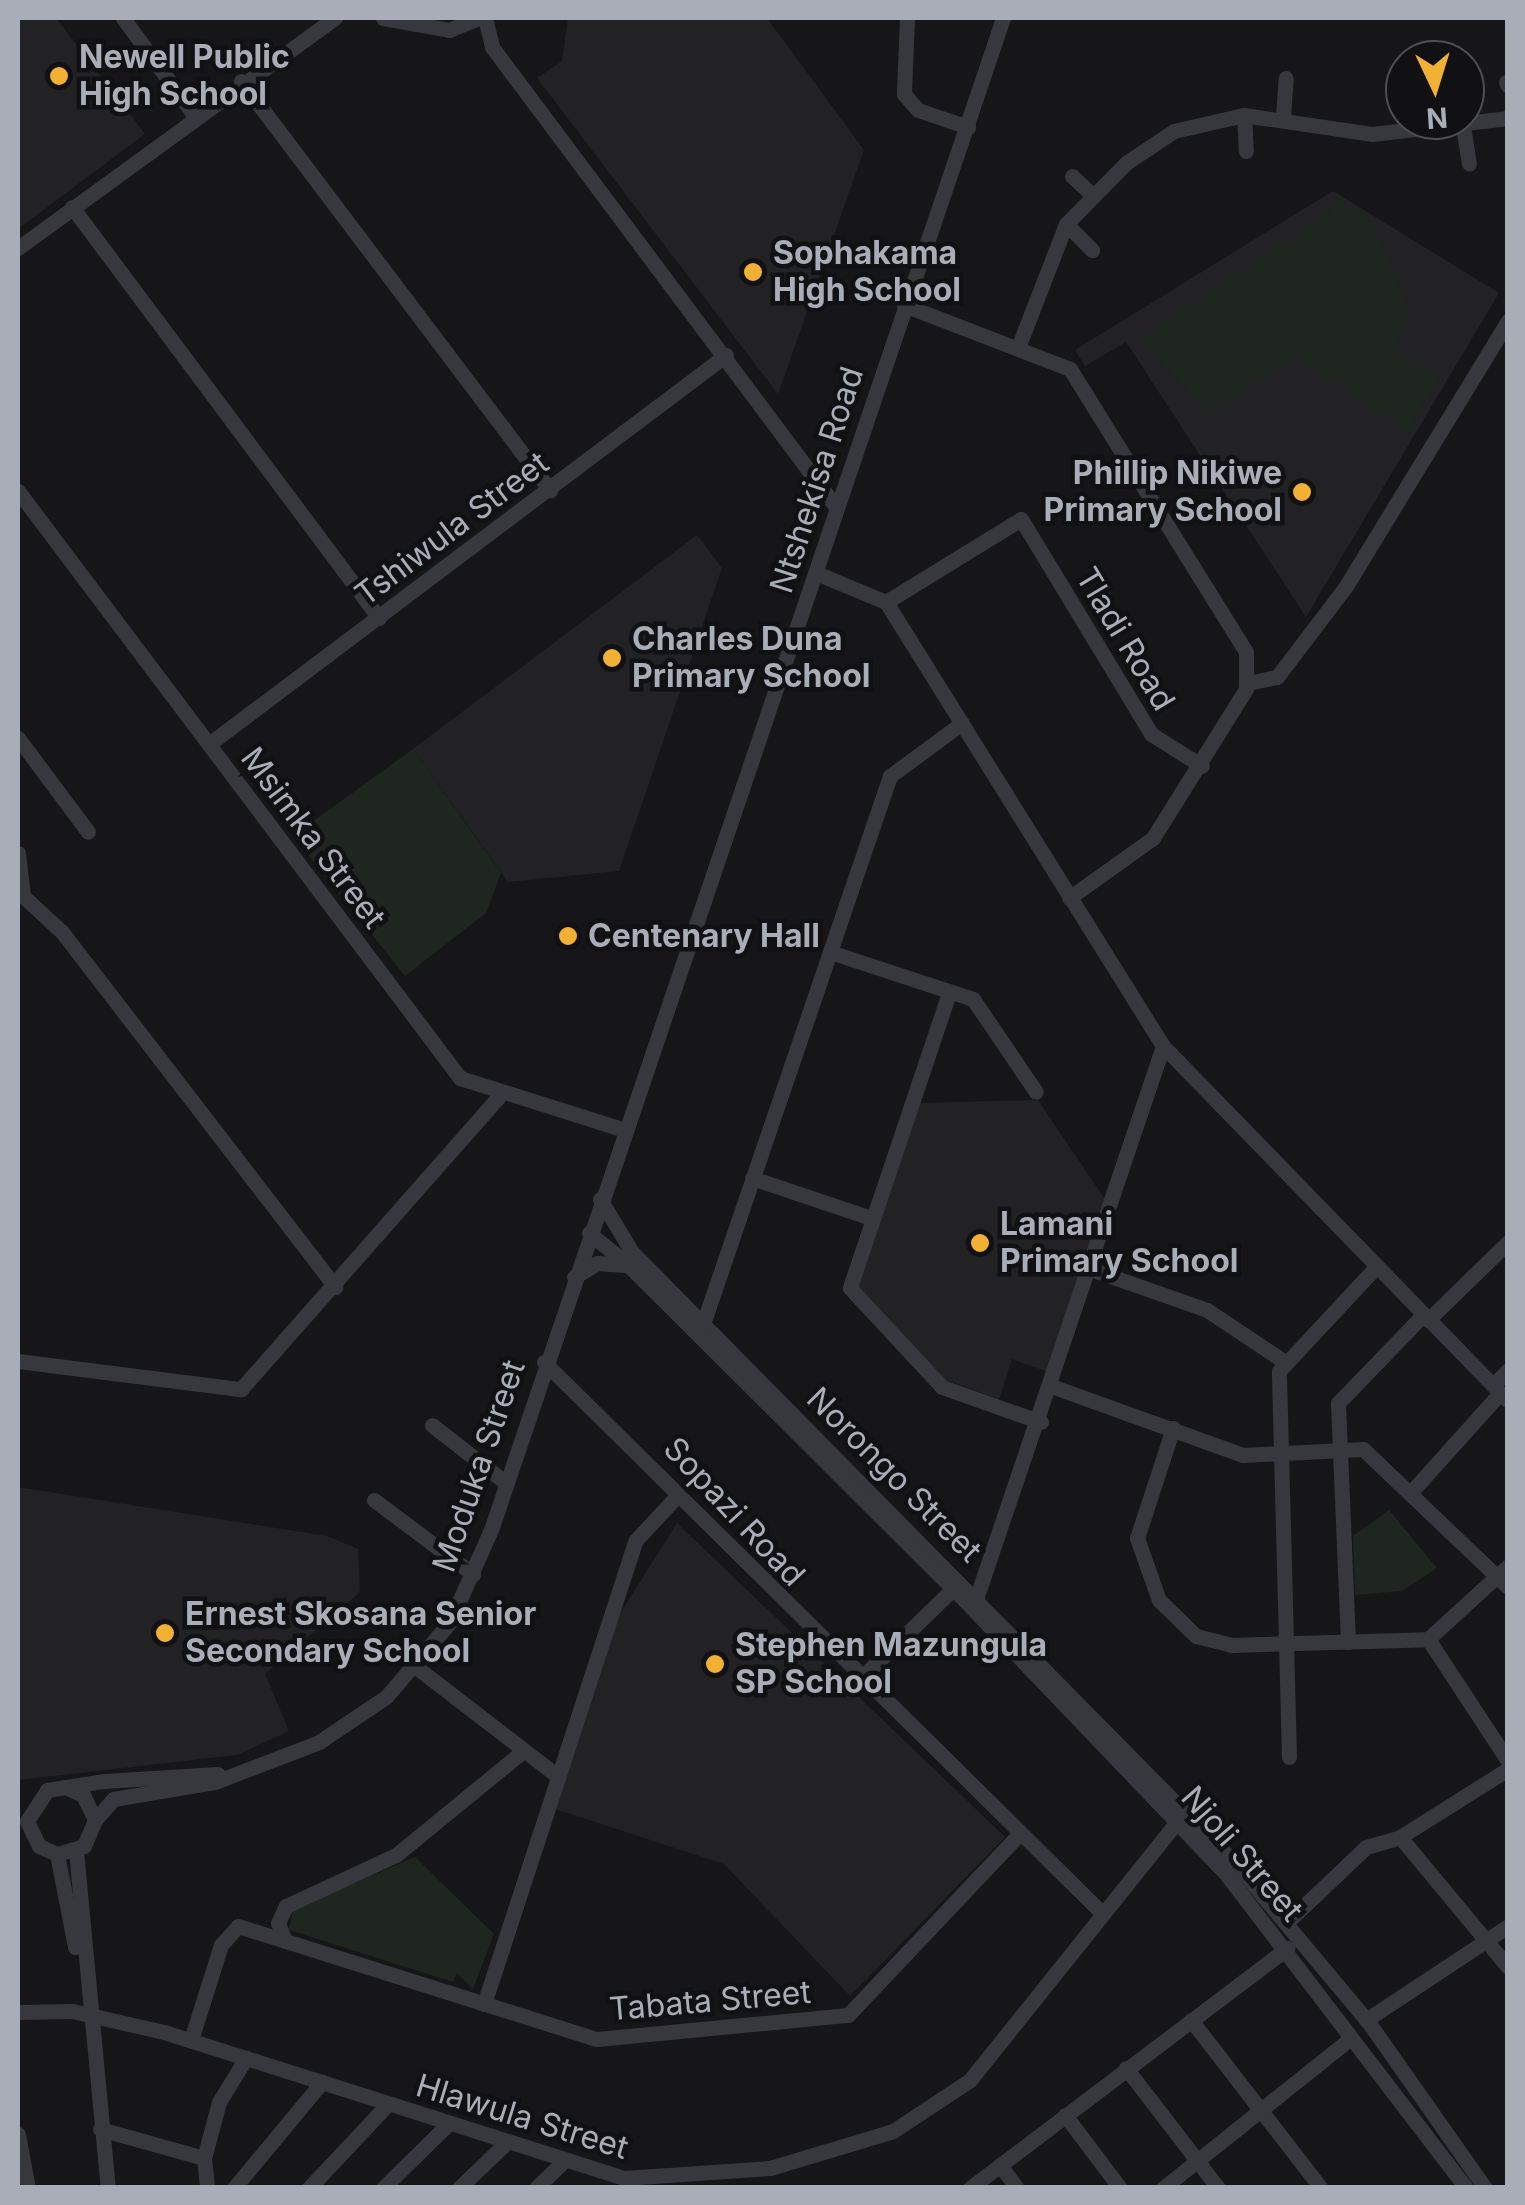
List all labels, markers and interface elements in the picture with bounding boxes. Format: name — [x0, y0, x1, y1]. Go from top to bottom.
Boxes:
place label: Newell Public High School — [79, 39, 290, 114]
north arrow — [1385, 40, 1485, 140]
marker: Newell Public High School — [48, 65, 70, 87]
text: N — [1425, 100, 1449, 136]
place label: Sophakama High School — [773, 235, 961, 310]
marker: Sophakama High School — [742, 261, 764, 283]
street label: Ntshekisa Road — [762, 362, 872, 598]
street label: Tshiwula Street — [348, 444, 556, 614]
place label: Phillip Nikiwe Primary School — [1044, 455, 1282, 530]
marker: Phillip Nikiwe Primary School — [1291, 481, 1313, 503]
street label: Tladi Road — [1067, 561, 1183, 717]
place label: Charles Duna Primary School — [632, 621, 870, 696]
marker: Charles Duna Primary School — [601, 647, 623, 669]
street label: Msimka Street — [233, 740, 393, 936]
place label: Centenary Hall — [588, 917, 820, 955]
marker: Centenary Hall — [557, 925, 579, 947]
place label: Lamani Primary School — [1000, 1206, 1238, 1281]
marker: Lamani Primary School — [969, 1232, 991, 1254]
street label: Moduka Street — [425, 1355, 533, 1577]
street label: Norongo Street — [799, 1380, 989, 1570]
street label: Sopazi Road — [655, 1430, 813, 1594]
place label: Ernest Skosana Senior Secondary School — [185, 1596, 536, 1671]
marker: Ernest Skosana Senior Secondary School — [154, 1622, 176, 1644]
place label: Stephen Mazungula SP School — [735, 1627, 1047, 1702]
marker: Stephen Mazungula SP School — [704, 1653, 726, 1675]
street label: Njoli Street — [1173, 1779, 1311, 1929]
street label: Tabata Street — [608, 1973, 812, 2029]
street label: Hlawula Street — [411, 2067, 633, 2167]

